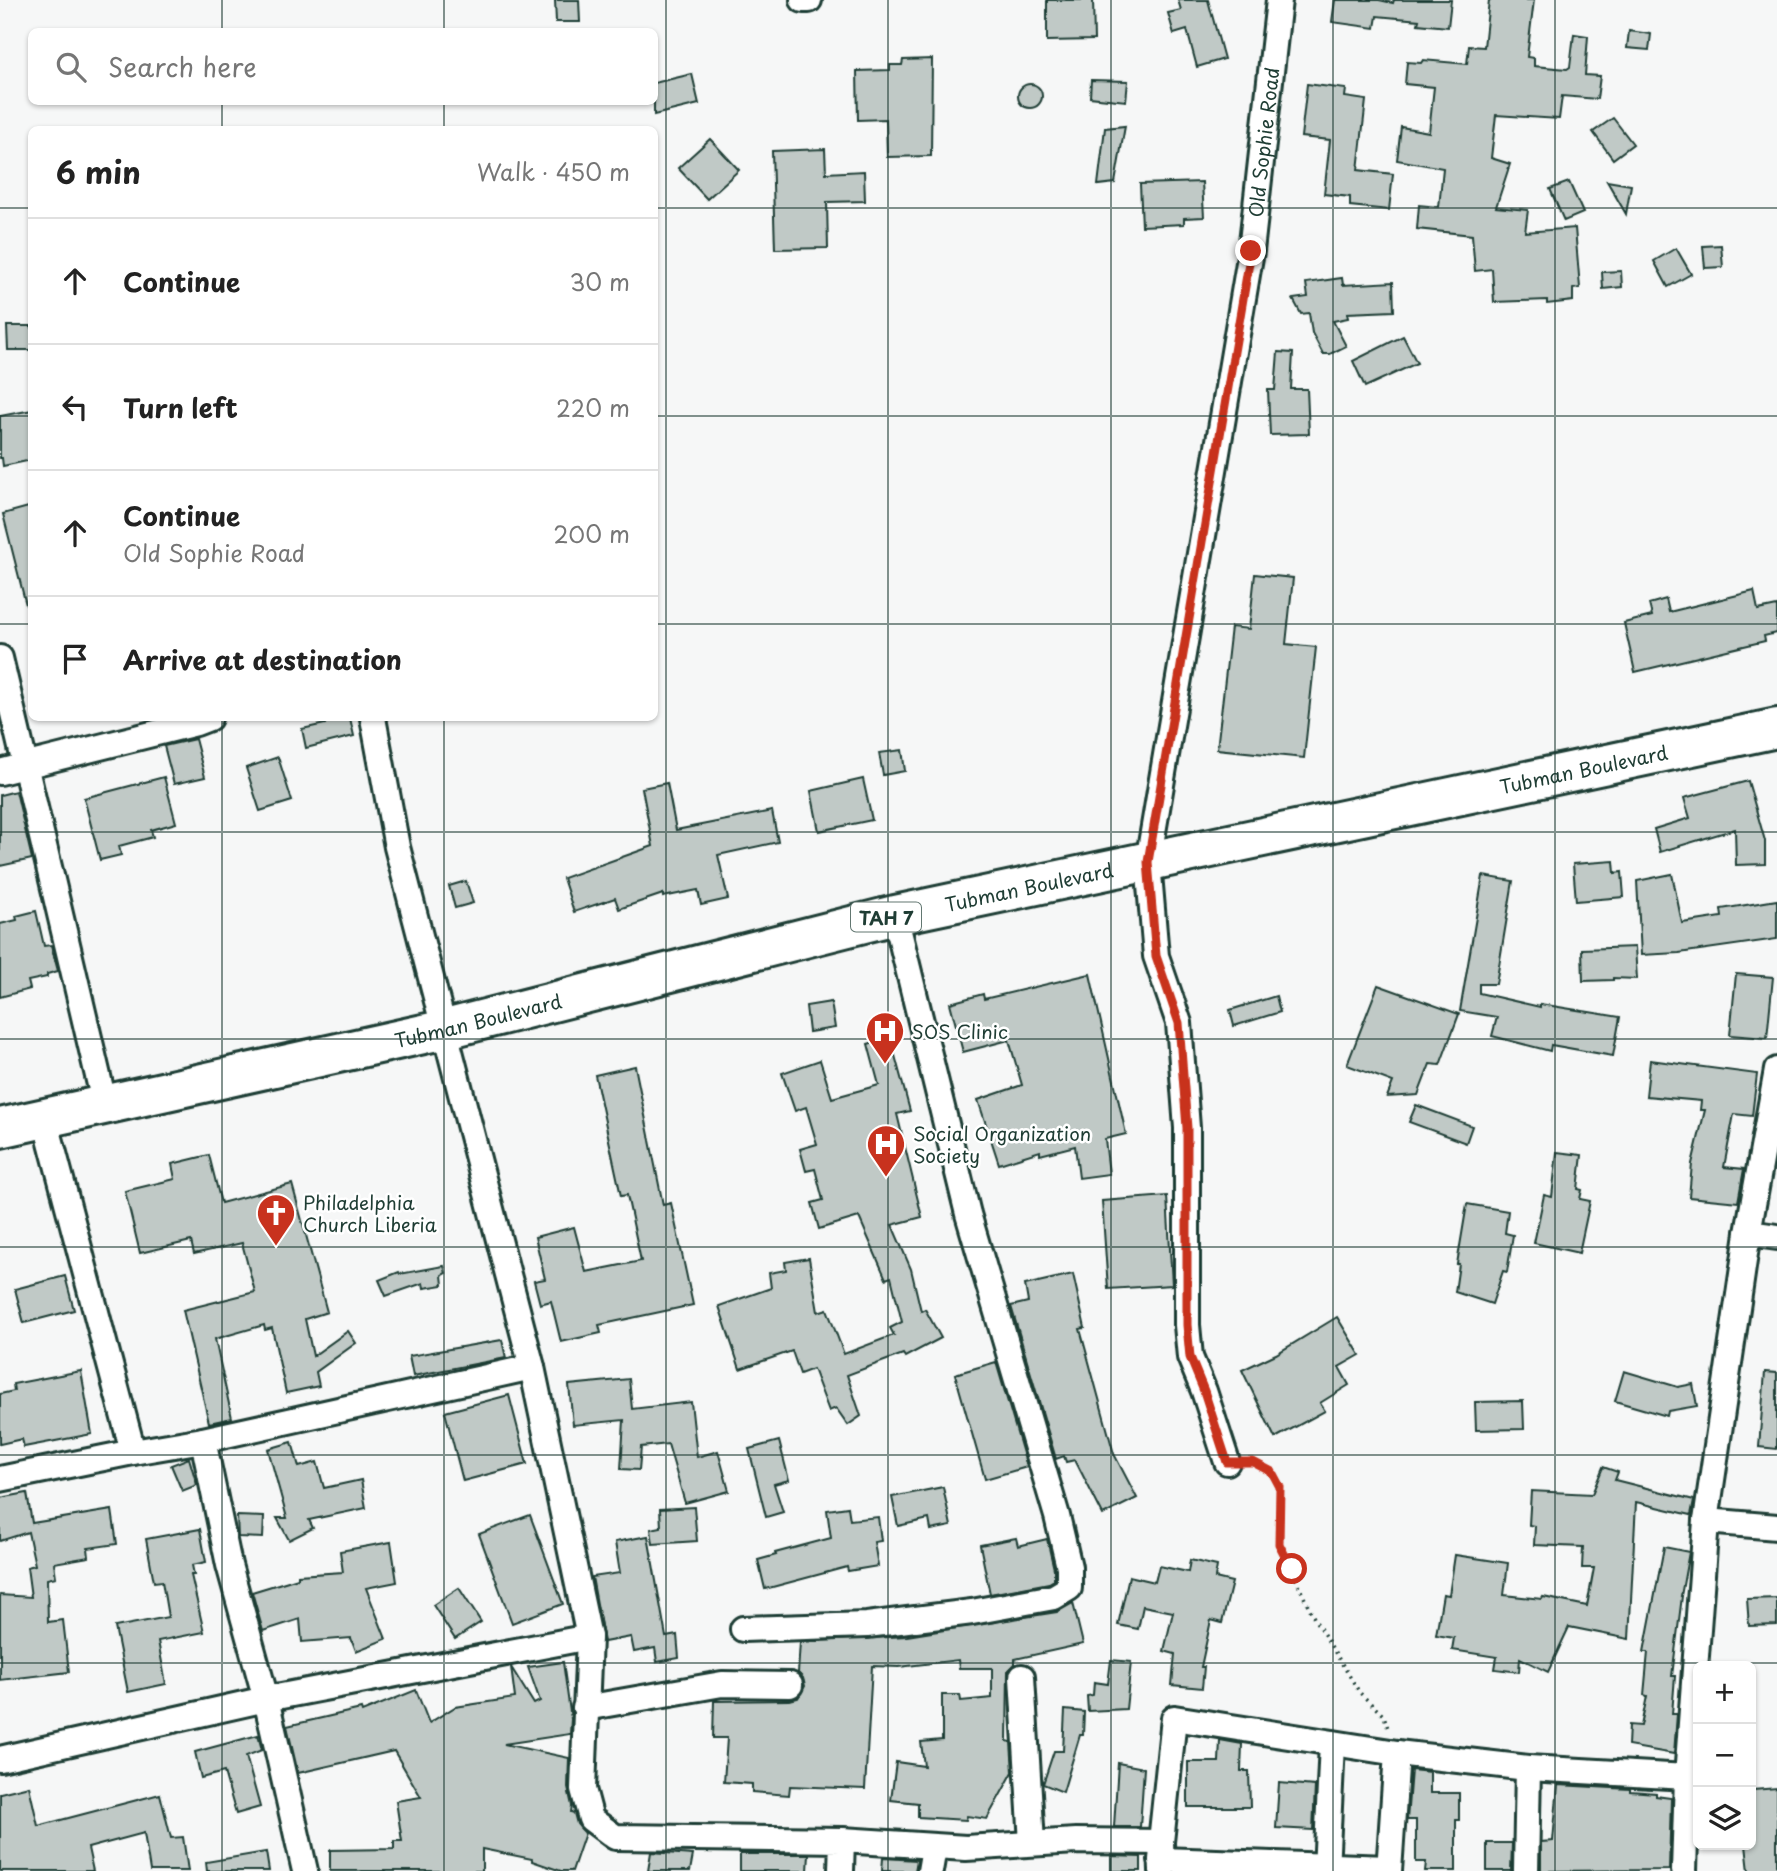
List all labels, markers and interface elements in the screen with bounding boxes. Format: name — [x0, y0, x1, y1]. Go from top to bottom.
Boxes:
search box — [28, 28, 658, 105]
text: Search here — [108, 47, 257, 86]
icon: search — [52, 48, 90, 86]
street label: Old Sophie Road — [1241, 66, 1285, 219]
text: 6 min — [56, 149, 141, 194]
text: Walk · 450 m — [477, 154, 630, 189]
route end — [1235, 235, 1266, 266]
icon: ahead — [56, 262, 94, 300]
text: Continue — [123, 262, 240, 301]
text: 30 m — [569, 264, 630, 299]
icon: left — [56, 388, 94, 426]
text: Turn left — [123, 388, 238, 427]
text: 220 m — [556, 390, 630, 425]
text: Continue — [123, 496, 240, 535]
icon: ahead — [56, 514, 94, 552]
text: 200 m — [553, 516, 630, 551]
text: Old Sophie Road — [123, 535, 305, 570]
icon: arrive — [56, 640, 94, 678]
text: Arrive at destination — [123, 640, 402, 679]
street label: Tubman Boulevard — [1497, 737, 1671, 800]
street label: Tubman Boulevard — [942, 855, 1116, 918]
road number: TAH 7 — [851, 902, 921, 932]
street label: Tubman Boulevard — [392, 986, 565, 1054]
hospital icon: SOS Clinic — [864, 1010, 906, 1065]
place label: SOS Clinic — [912, 1017, 1008, 1045]
place label: Social Organization Society — [913, 1119, 1091, 1169]
hospital icon: Social Organization Society — [865, 1123, 907, 1178]
place label: Philadelphia Church Liberia — [303, 1188, 437, 1238]
church icon: Philadelphia Church Liberia — [255, 1192, 297, 1247]
route start — [1276, 1553, 1307, 1584]
map controls — [1693, 1661, 1756, 1850]
button: + — [1693, 1661, 1756, 1724]
button: − — [1693, 1724, 1756, 1787]
button: layers — [1693, 1787, 1756, 1850]

